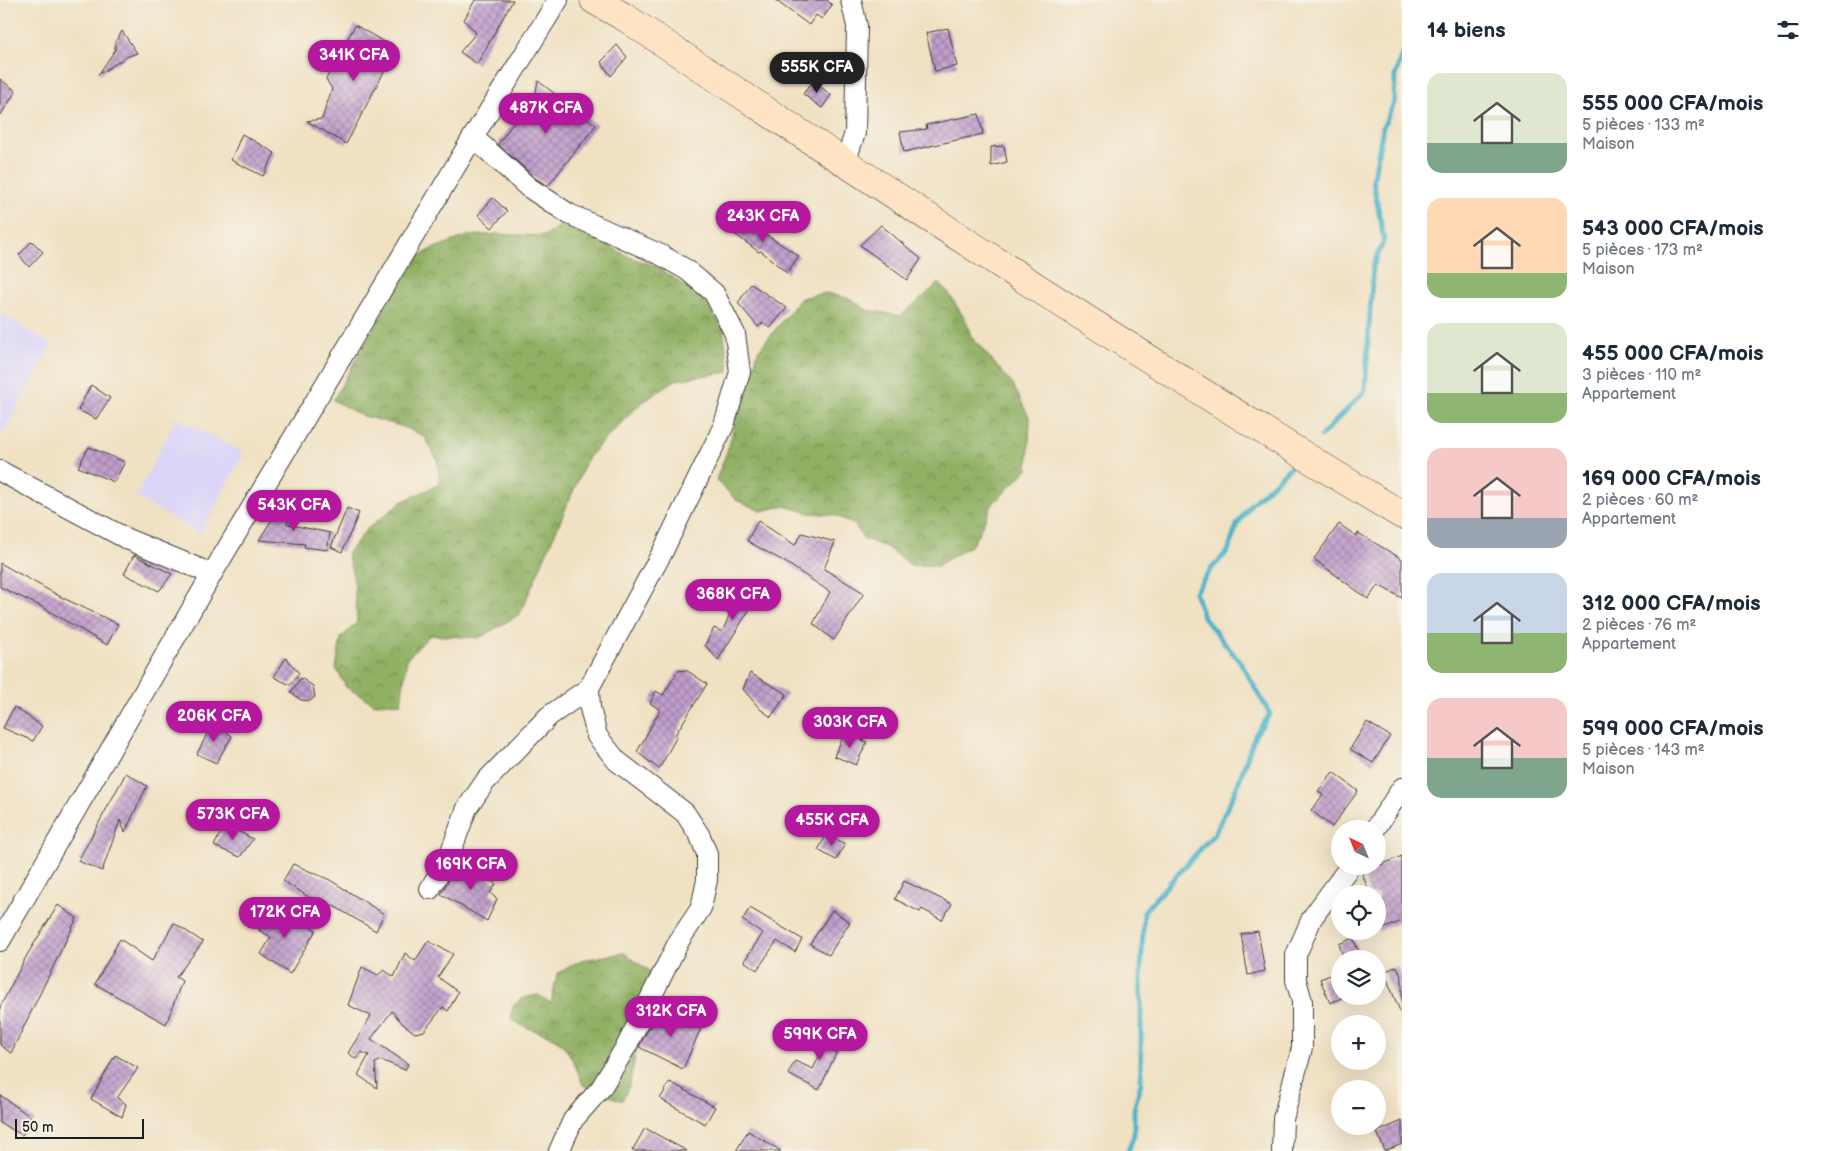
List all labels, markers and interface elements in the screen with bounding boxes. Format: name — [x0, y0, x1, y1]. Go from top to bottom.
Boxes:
icon: filters — [1774, 16, 1802, 44]
text: 14 biens — [1427, 18, 1506, 43]
pin: 341K CFA — [302, 39, 406, 82]
text: 341K CFA — [319, 46, 389, 65]
pin: 555K CFA — [765, 52, 869, 94]
text: 555K CFA — [781, 58, 853, 77]
text: 555 000 CFA/mois — [1582, 91, 1763, 116]
pin: 487K CFA — [494, 92, 598, 135]
icon: home — [1467, 93, 1527, 153]
text: 487K CFA — [510, 99, 582, 118]
text: 5 pièces · 133 m² — [1582, 116, 1705, 135]
text: Maison — [1582, 135, 1635, 154]
pin: 243K CFA — [711, 200, 815, 243]
text: 243K CFA — [727, 207, 799, 226]
text: 543 000 CFA/mois — [1582, 216, 1764, 241]
icon: home — [1467, 218, 1527, 278]
text: 5 pièces · 173 m² — [1582, 241, 1703, 260]
text: Maison — [1582, 260, 1635, 279]
text: 455 000 CFA/mois — [1582, 341, 1763, 366]
icon: home — [1467, 343, 1527, 403]
text: 3 pièces · 110 m² — [1582, 366, 1701, 385]
text: Appartement — [1582, 385, 1676, 404]
text: 169 000 CFA/mois — [1582, 466, 1761, 491]
icon: home — [1467, 468, 1527, 528]
pin: 543K CFA — [242, 490, 346, 532]
text: 2 pièces · 60 m² — [1582, 491, 1698, 510]
text: 543K CFA — [258, 496, 330, 515]
text: Appartement — [1582, 510, 1676, 529]
pin: 368K CFA — [681, 578, 785, 621]
text: 368K CFA — [696, 585, 770, 604]
text: 312 000 CFA/mois — [1582, 591, 1761, 616]
icon: home — [1467, 593, 1527, 653]
text: 2 pièces · 76 m² — [1582, 616, 1696, 635]
text: Appartement — [1582, 635, 1676, 654]
pin: 206K CFA — [162, 700, 266, 743]
pin: 303K CFA — [798, 706, 902, 749]
text: 206K CFA — [177, 707, 251, 726]
text: 303K CFA — [813, 713, 887, 732]
text: 599 000 CFA/mois — [1582, 716, 1764, 741]
icon: home — [1467, 718, 1527, 778]
text: 5 pièces · 143 m² — [1582, 741, 1705, 760]
text: Maison — [1582, 760, 1635, 779]
pin: 573K CFA — [181, 798, 285, 841]
pin: 455K CFA — [780, 804, 884, 847]
text: 573K CFA — [197, 805, 269, 824]
text: 455K CFA — [796, 811, 868, 830]
north arrow — [1331, 820, 1386, 875]
map controls — [1331, 820, 1386, 1135]
pin: 169K CFA — [419, 848, 523, 891]
text: 169K CFA — [436, 855, 506, 874]
button: locate — [1331, 885, 1386, 940]
pin: 172K CFA — [233, 896, 337, 939]
text: 172K CFA — [250, 903, 320, 922]
button: layers — [1331, 950, 1386, 1005]
pin: 312K CFA — [619, 996, 723, 1038]
text: 312K CFA — [636, 1002, 706, 1021]
button: + — [1331, 1015, 1386, 1070]
pin: 599K CFA — [768, 1018, 872, 1061]
text: 599K CFA — [784, 1025, 856, 1044]
button: − — [1331, 1080, 1386, 1135]
scale bar — [15, 1116, 144, 1139]
text: 50 m — [22, 1119, 54, 1136]

